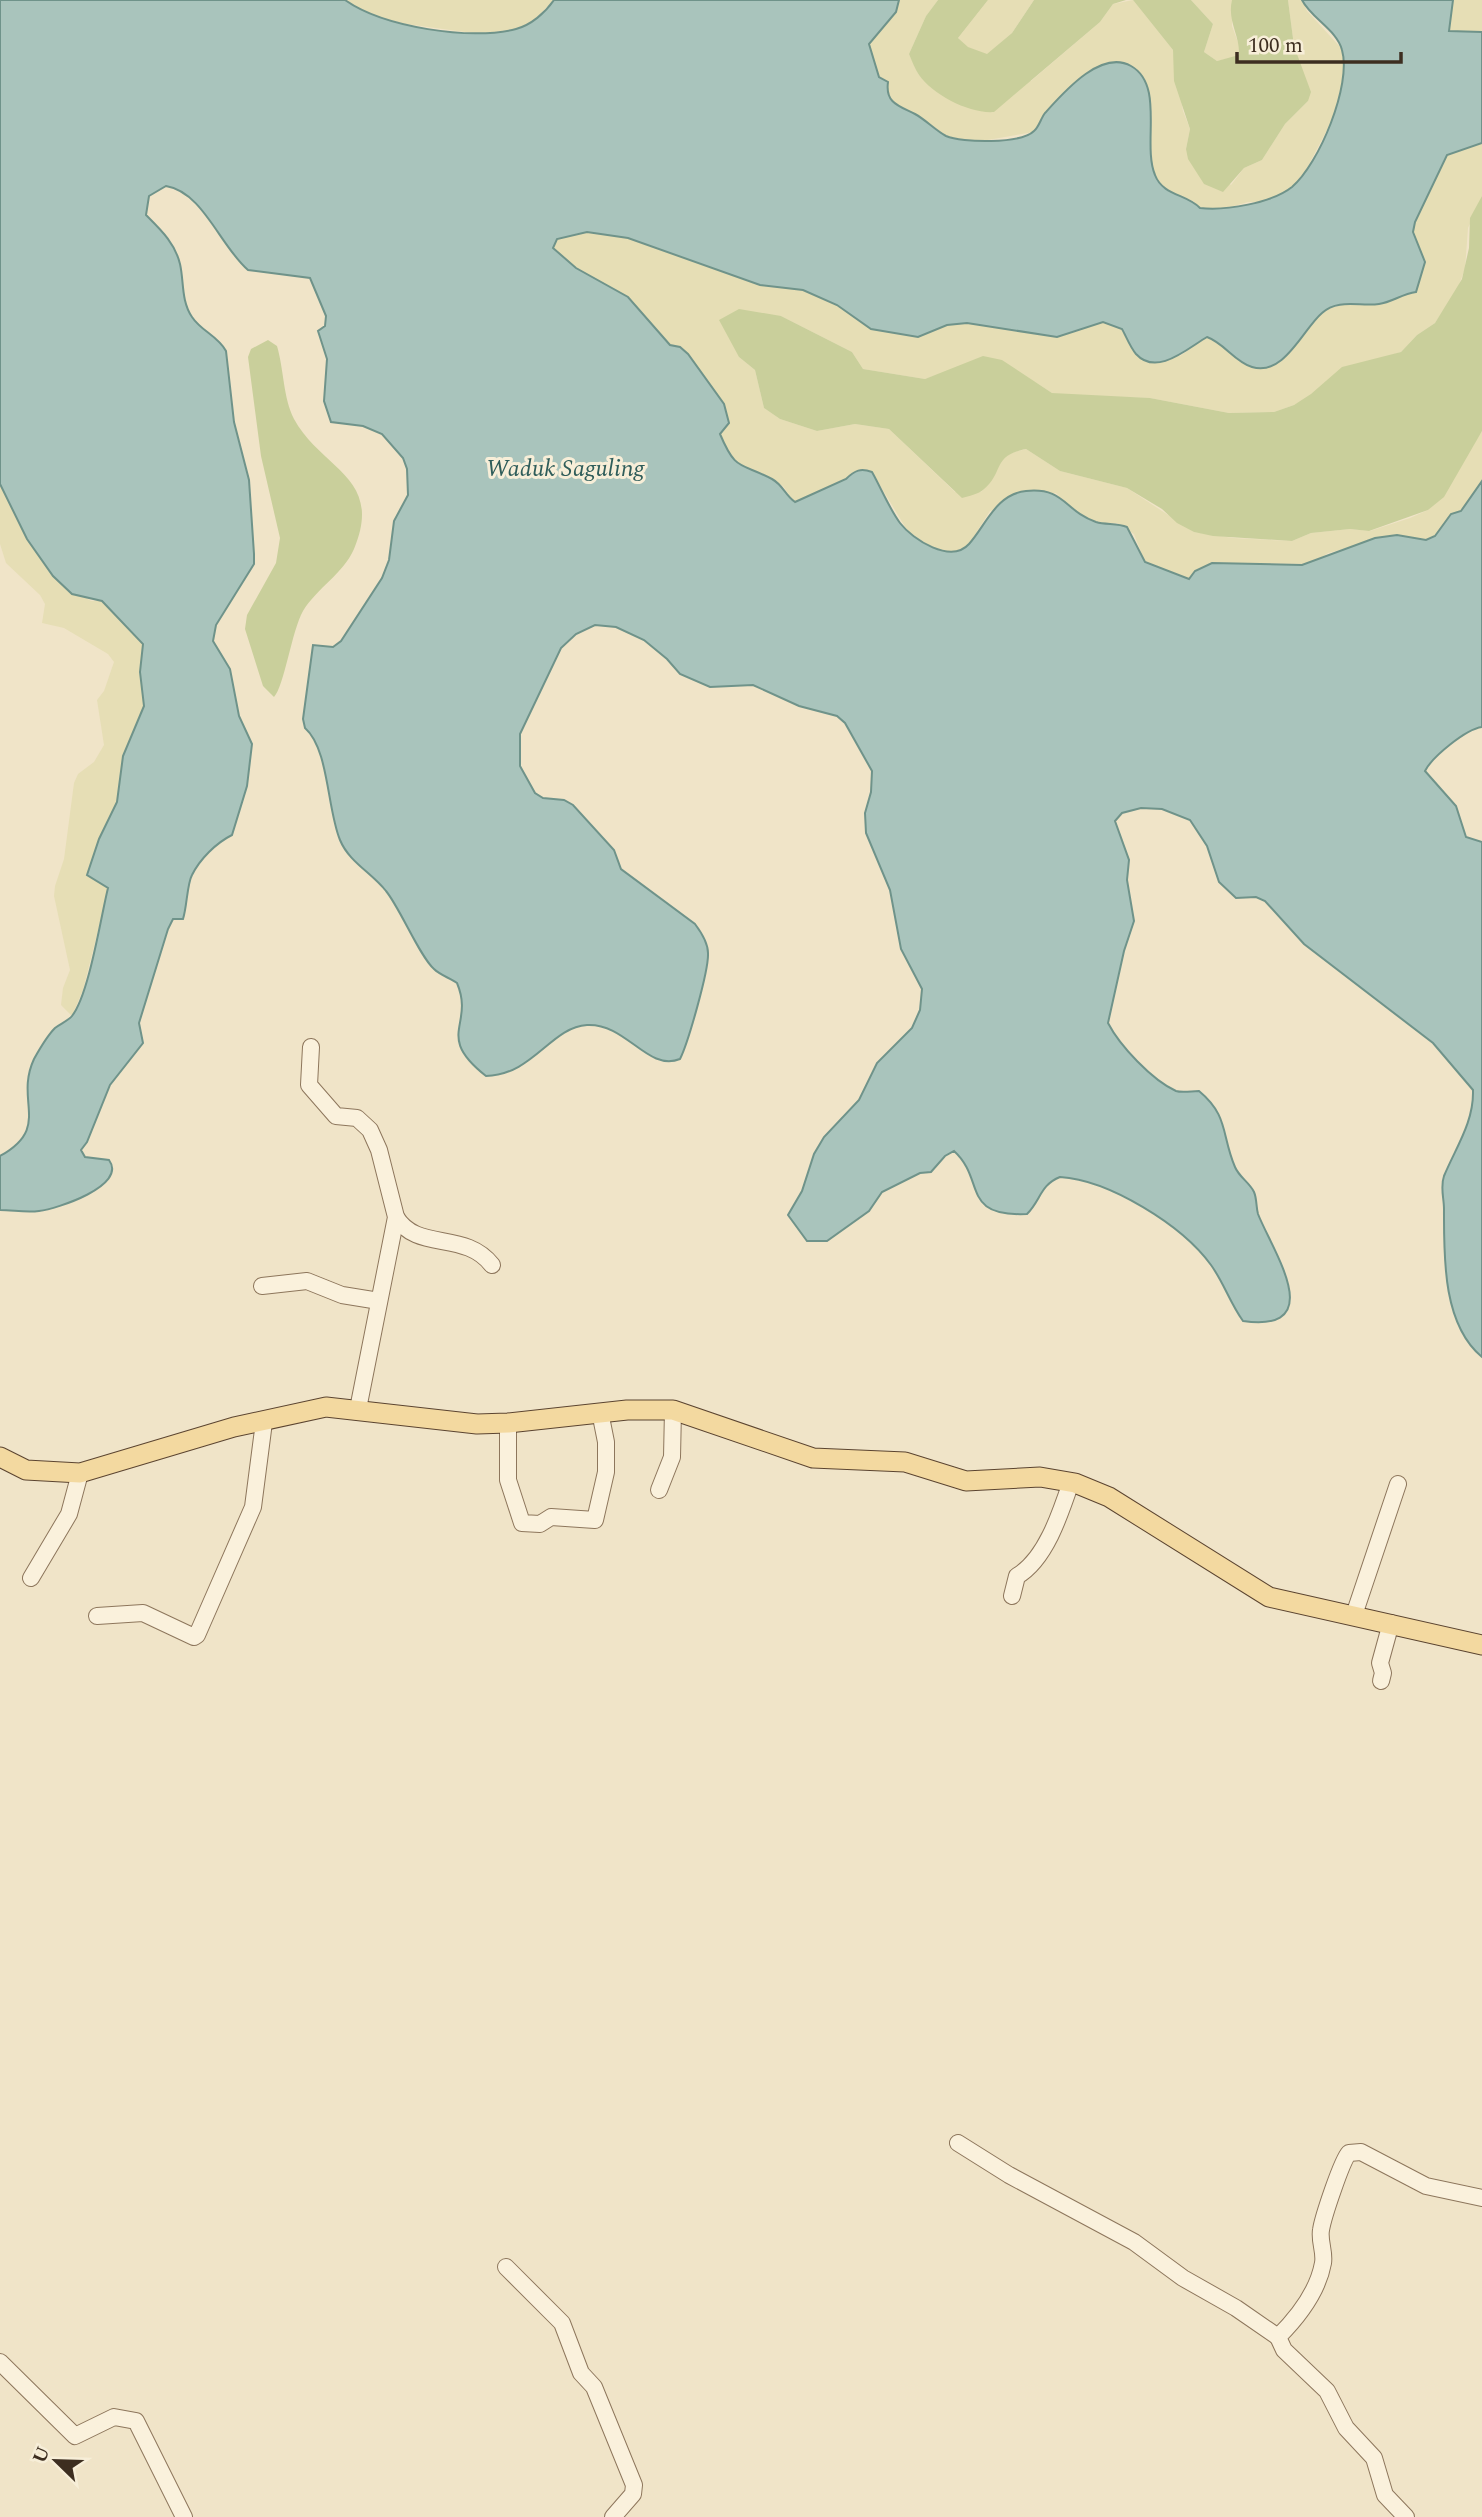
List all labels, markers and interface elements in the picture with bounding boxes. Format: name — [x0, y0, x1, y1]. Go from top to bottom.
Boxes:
scale bar — [1237, 21, 1402, 65]
text: 100 m — [1248, 30, 1303, 62]
water label: Waduk Saguling — [486, 451, 645, 487]
north arrow — [21, 2426, 91, 2496]
text: U — [25, 2442, 58, 2468]

